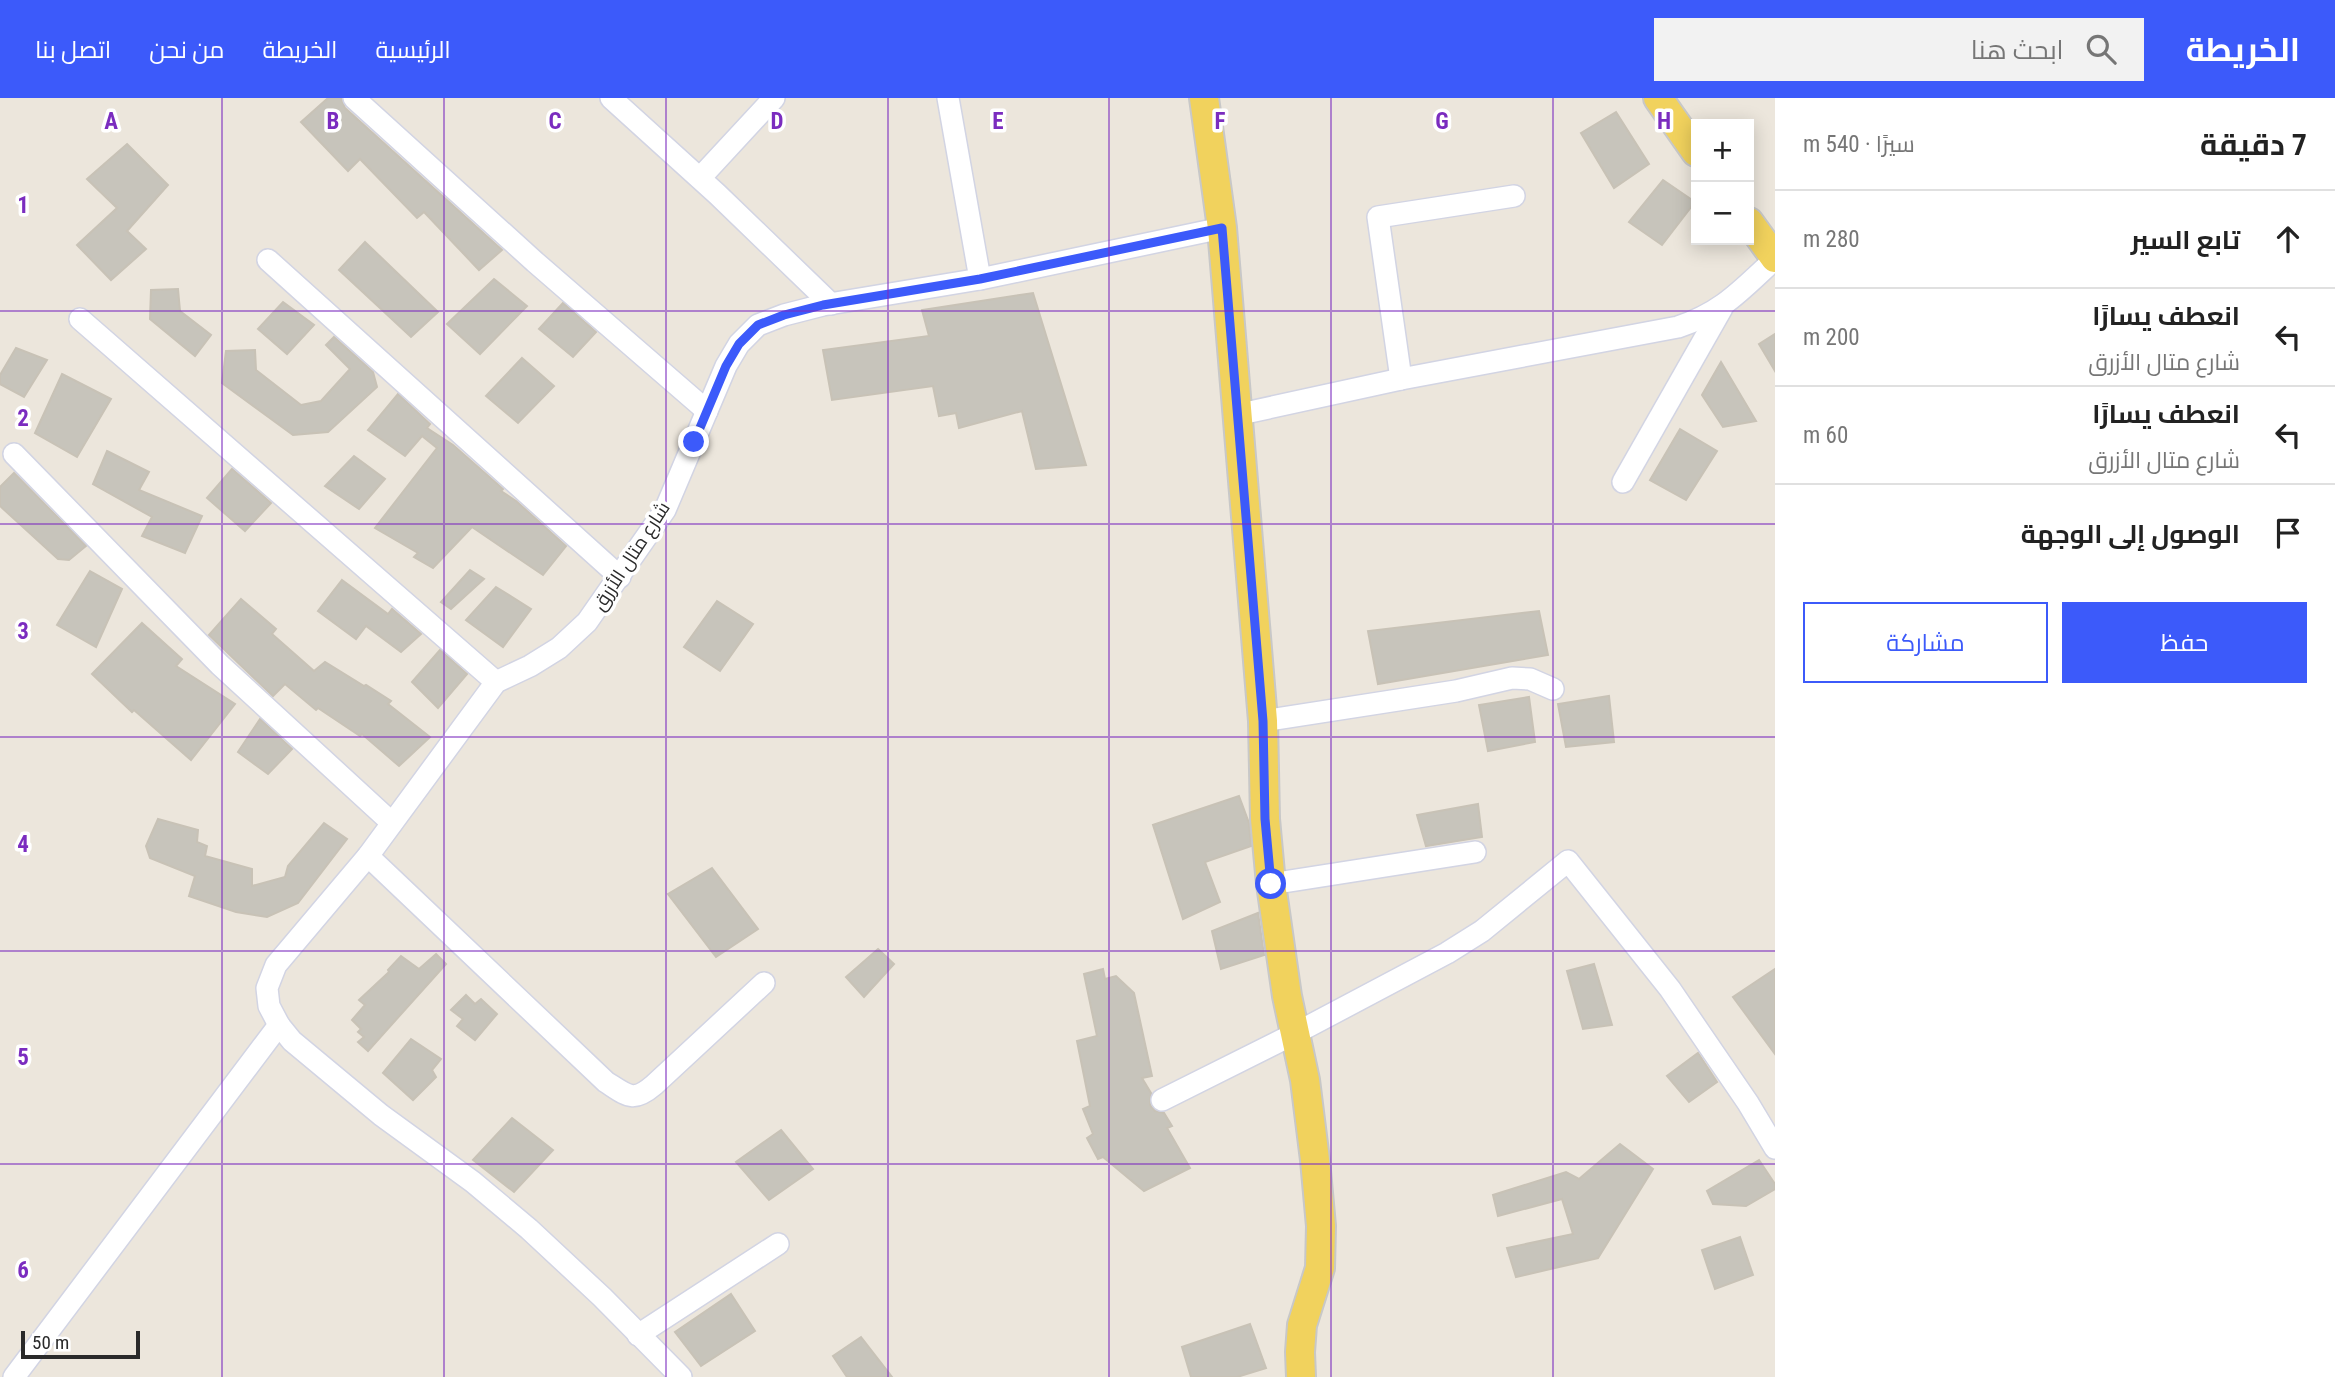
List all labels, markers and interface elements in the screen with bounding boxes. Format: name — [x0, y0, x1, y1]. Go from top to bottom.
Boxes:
search box — [1654, 18, 2144, 81]
icon: search — [2082, 30, 2120, 68]
text: الخريطة — [2186, 30, 2300, 69]
text: ابحث هنا — [1971, 35, 2064, 65]
text: اتصل بنا — [35, 36, 111, 64]
text: من نحن — [149, 36, 225, 64]
text: الخريطة — [263, 36, 337, 64]
text: الرئيسية — [375, 36, 451, 64]
text: A — [104, 108, 118, 135]
text: B — [327, 108, 339, 135]
text: C — [548, 108, 562, 135]
text: D — [771, 108, 784, 135]
text: E — [992, 108, 1004, 135]
text: F — [1215, 108, 1226, 135]
text: G — [1435, 108, 1449, 135]
text: H — [1657, 108, 1671, 135]
map controls — [1691, 119, 1754, 245]
button: + — [1691, 119, 1754, 182]
text: 7 دقيقة — [2200, 127, 2307, 162]
text: سيرًا · 540 m — [1803, 131, 1915, 158]
button: − — [1691, 182, 1754, 245]
text: 1 — [17, 192, 29, 219]
icon: ahead — [2269, 220, 2307, 258]
text: تابع السير — [2131, 225, 2240, 255]
text: 280 m — [1803, 226, 1860, 253]
text: انعطف يسارًا — [2092, 301, 2240, 331]
icon: left — [2269, 318, 2307, 356]
text: 200 m — [1803, 324, 1860, 351]
text: شارع متال الأزرق — [2088, 349, 2240, 376]
text: انعطف يسارًا — [2092, 399, 2240, 429]
text: 2 — [17, 405, 29, 432]
icon: left — [2269, 416, 2307, 454]
text: 60 m — [1803, 422, 1848, 449]
route end — [678, 426, 709, 457]
text: شارع متال الأزرق — [2088, 447, 2240, 474]
street label: شارع متال الأزرق — [587, 497, 676, 616]
icon: arrive — [2269, 514, 2307, 552]
text: الوصول إلى الوجهة — [2021, 519, 2240, 549]
button: مشاركة — [1803, 602, 2048, 683]
button: حفظ — [2062, 602, 2307, 683]
text: 3 — [17, 618, 29, 645]
text: 4 — [17, 831, 29, 858]
route start — [1255, 868, 1286, 899]
text: 5 — [17, 1044, 29, 1071]
text: 6 — [17, 1257, 29, 1284]
scale bar — [21, 1328, 140, 1360]
text: 50 m — [32, 1331, 69, 1354]

